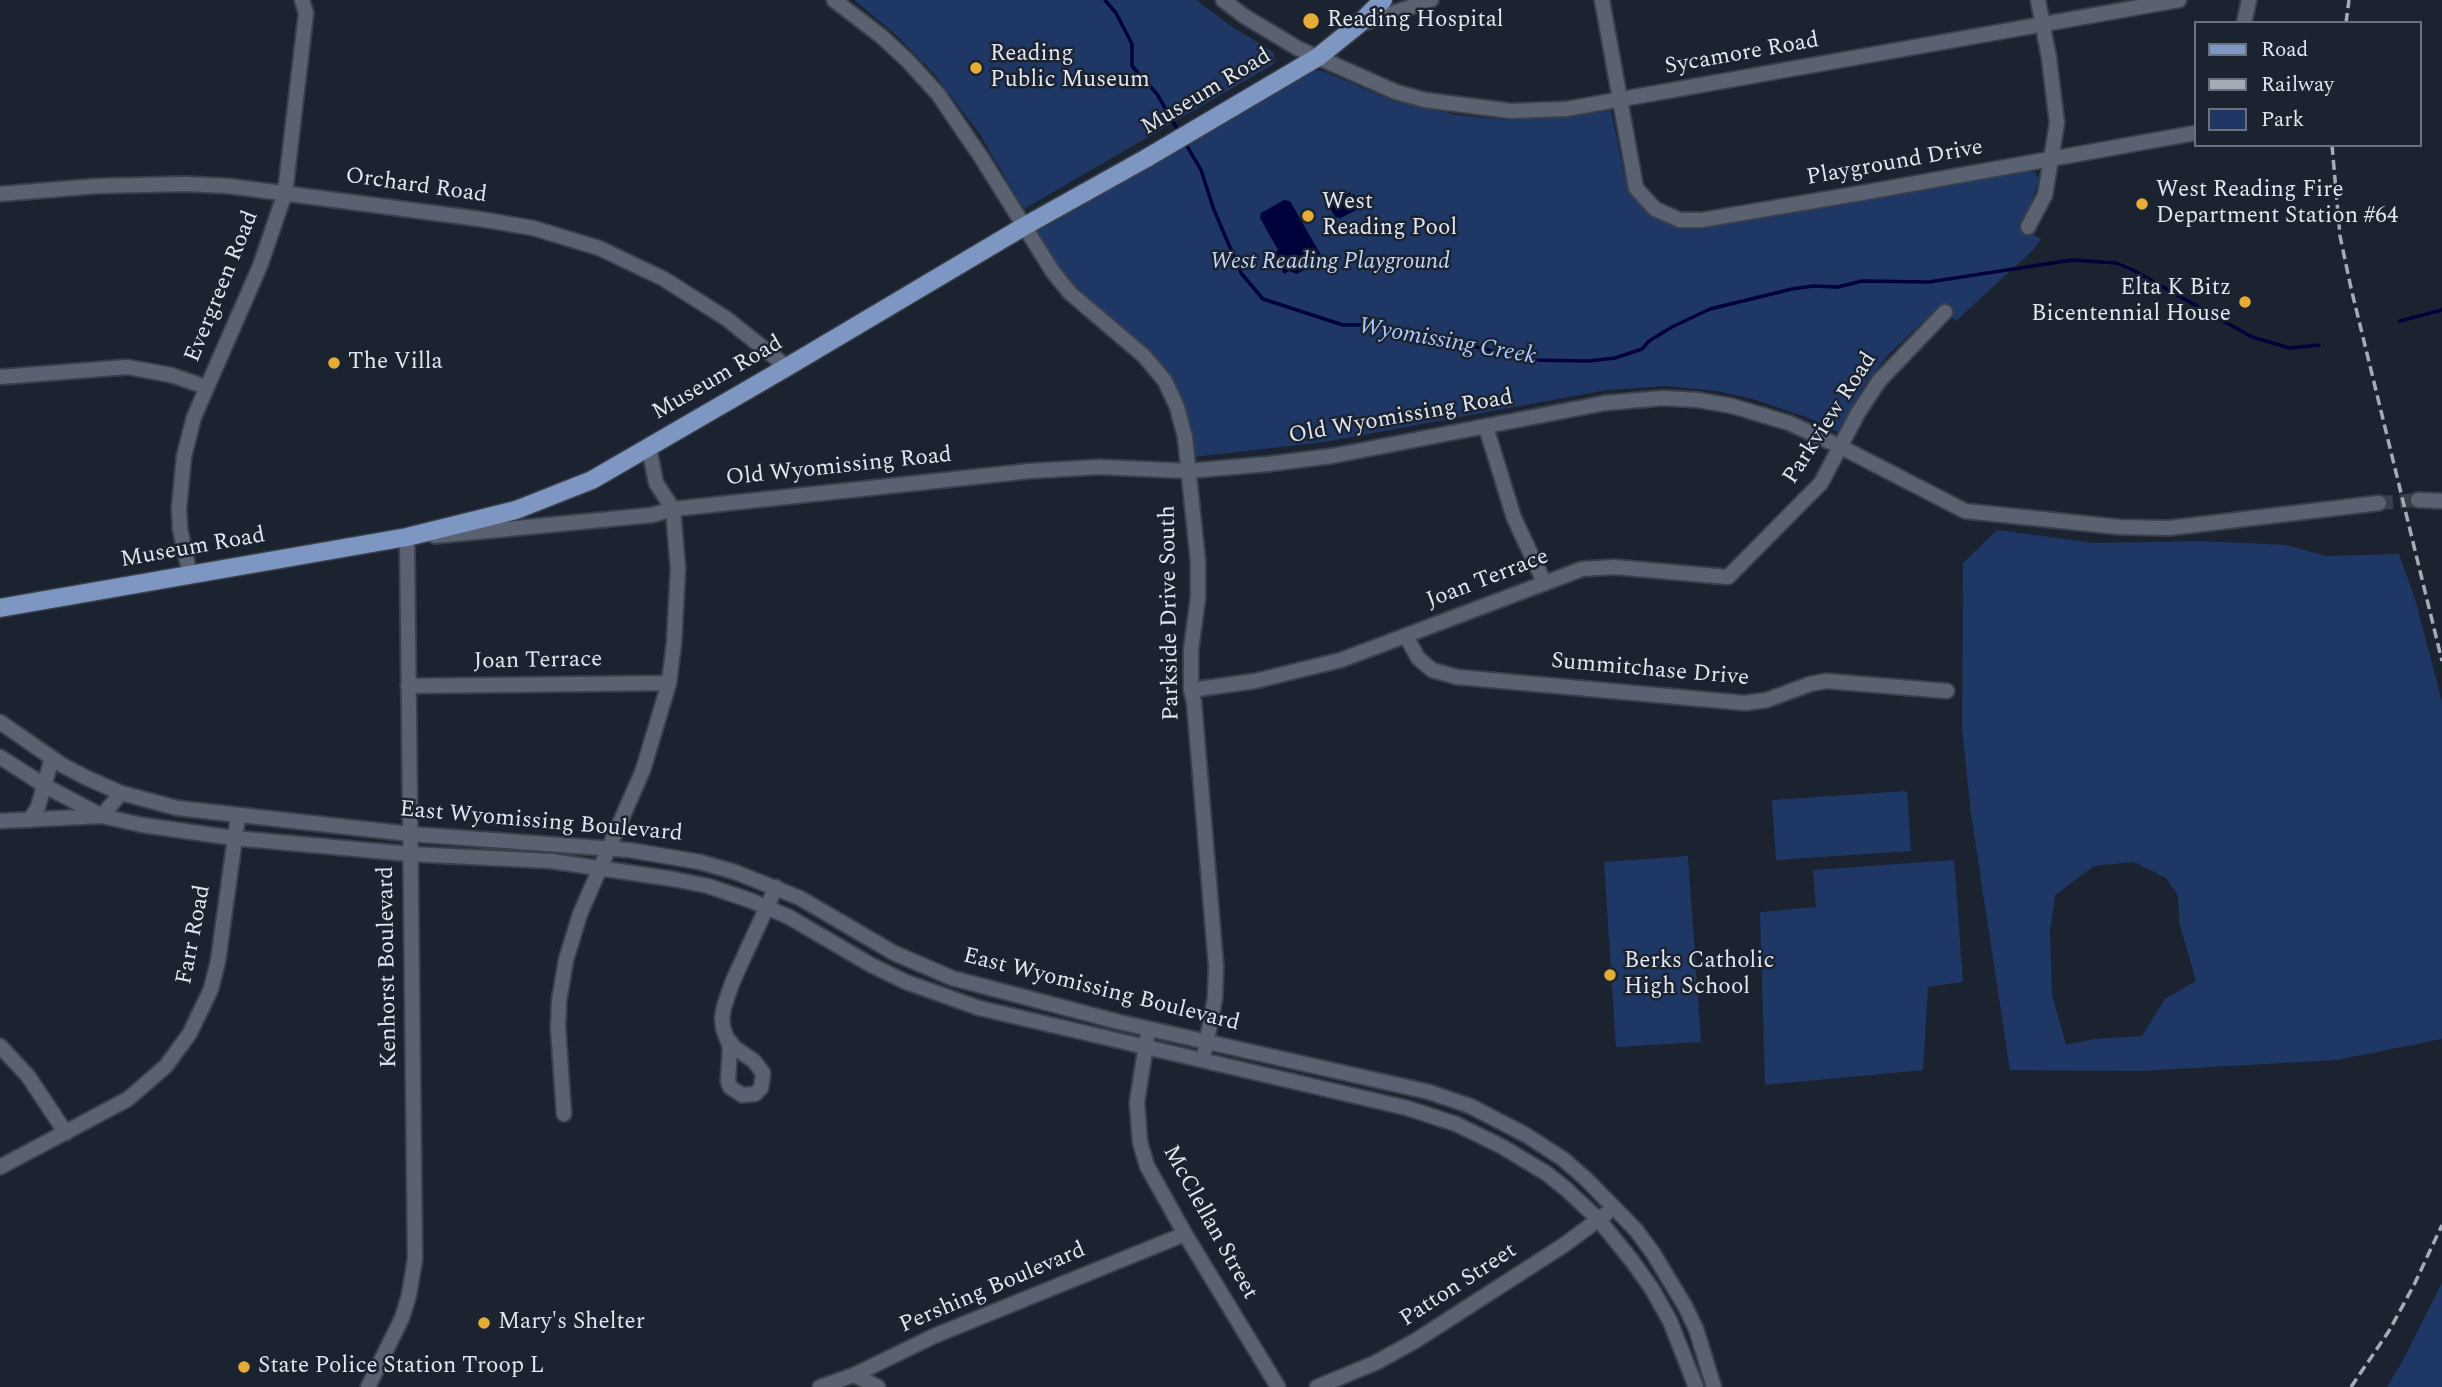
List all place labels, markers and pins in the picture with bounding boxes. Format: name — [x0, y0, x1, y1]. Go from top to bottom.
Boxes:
place label: Reading Hospital — [1327, 7, 1504, 35]
marker: Reading Hospital — [1301, 11, 1321, 31]
place label: Reading Public Museum — [990, 41, 1150, 95]
marker: Reading Public Museum — [968, 60, 984, 76]
place label: West Reading Fire Department Station #64 — [2156, 177, 2398, 231]
place label: West Reading Pool — [1322, 189, 1457, 243]
marker: West Reading Fire Department Station #64 — [2134, 196, 2150, 212]
marker: West Reading Pool — [1300, 208, 1316, 224]
place label: Elta K Bitz Bicentennial House — [2031, 275, 2231, 329]
marker: Elta K Bitz Bicentennial House — [2237, 294, 2253, 310]
place label: The Villa — [348, 349, 443, 377]
marker: The Villa — [326, 355, 342, 371]
place label: Berks Catholic High School — [1624, 948, 1775, 1002]
marker: Berks Catholic High School — [1602, 967, 1618, 983]
place label: Mary's Shelter — [498, 1309, 645, 1337]
marker: Mary's Shelter — [476, 1315, 492, 1331]
place label: State Police Station Troop L — [258, 1353, 544, 1381]
marker: State Police Station Troop L — [236, 1359, 252, 1375]

